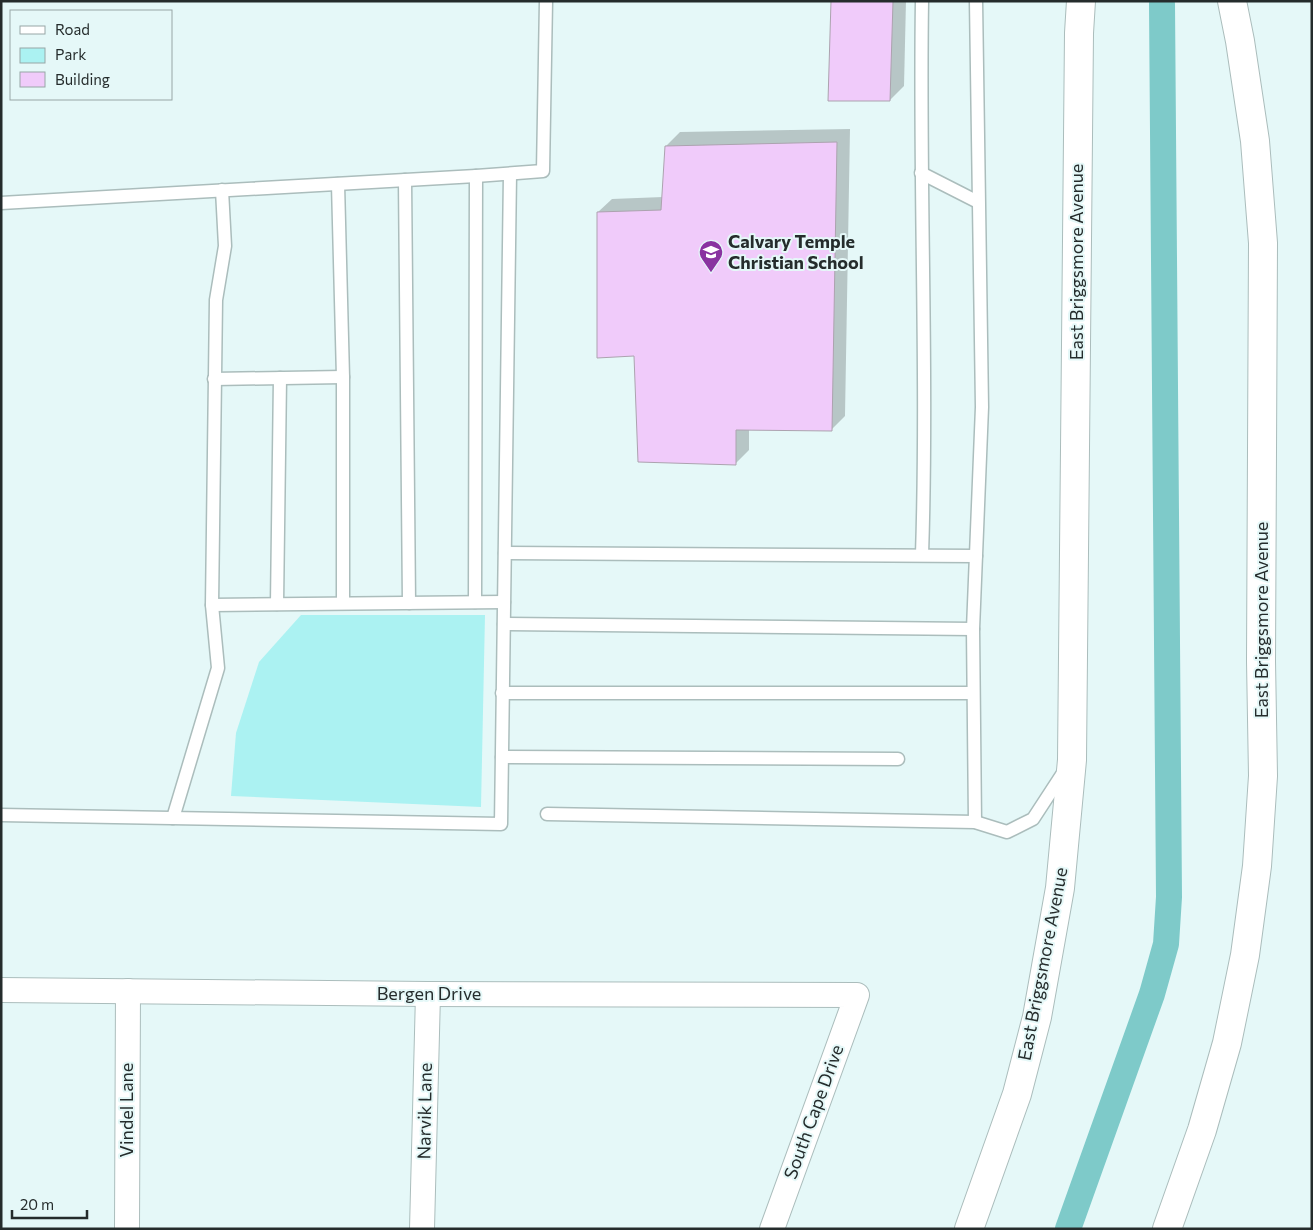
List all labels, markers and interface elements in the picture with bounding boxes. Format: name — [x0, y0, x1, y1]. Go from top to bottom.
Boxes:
legend — [10, 10, 172, 100]
text: Road — [55, 20, 90, 38]
text: Park — [55, 45, 86, 63]
text: Building — [55, 70, 110, 88]
street label: East Briggsmore Avenue — [1065, 164, 1087, 360]
place label: Calvary Temple Christian School — [728, 230, 864, 273]
school or university icon: Calvary Temple Christian School — [698, 239, 724, 273]
street label: East Briggsmore Avenue — [1250, 522, 1272, 718]
street label: East Briggsmore Avenue — [1012, 865, 1072, 1062]
street label: Bergen Drive — [377, 982, 481, 1004]
street label: South Cape Drive — [779, 1041, 848, 1182]
street label: Narvik Lane — [412, 1062, 436, 1160]
street label: Vindel Lane — [115, 1063, 137, 1157]
scale bar — [12, 1188, 88, 1220]
text: 20 m — [20, 1195, 54, 1213]

